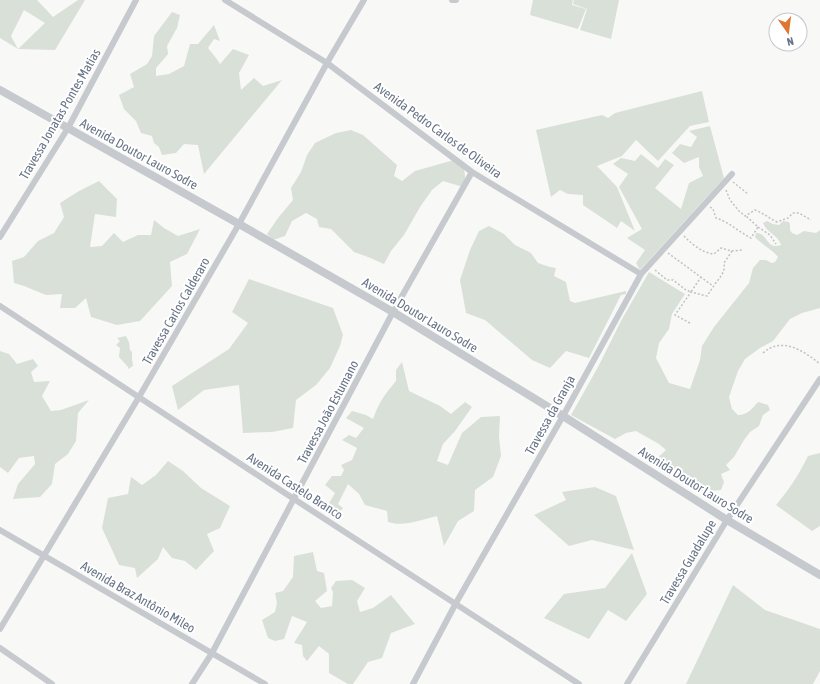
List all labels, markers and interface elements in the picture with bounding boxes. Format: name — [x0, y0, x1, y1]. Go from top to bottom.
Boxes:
north arrow — [768, 12, 808, 52]
text: N — [786, 35, 795, 48]
street label: Travessa Jonatas Pontes Matias — [16, 46, 104, 182]
street label: Avenida Pedro Carlos de Oliveira — [371, 79, 505, 181]
street label: Avenida Doutor Lauro Sodre — [77, 115, 201, 193]
street label: Travessa Carlos Calderaro — [139, 255, 213, 367]
street label: Avenida Doutor Lauro Sodre — [359, 274, 481, 356]
street label: Travessa João Estumano — [294, 358, 362, 466]
street label: Travessa da Granja — [522, 373, 578, 457]
street label: Avenida Doutor Lauro Sodre — [636, 444, 756, 526]
street label: Avenida Castelo Branco — [244, 449, 346, 523]
street label: Travessa Guadalupe — [657, 517, 719, 607]
street label: Avenida Braz Antônio Mileo — [78, 558, 198, 636]

